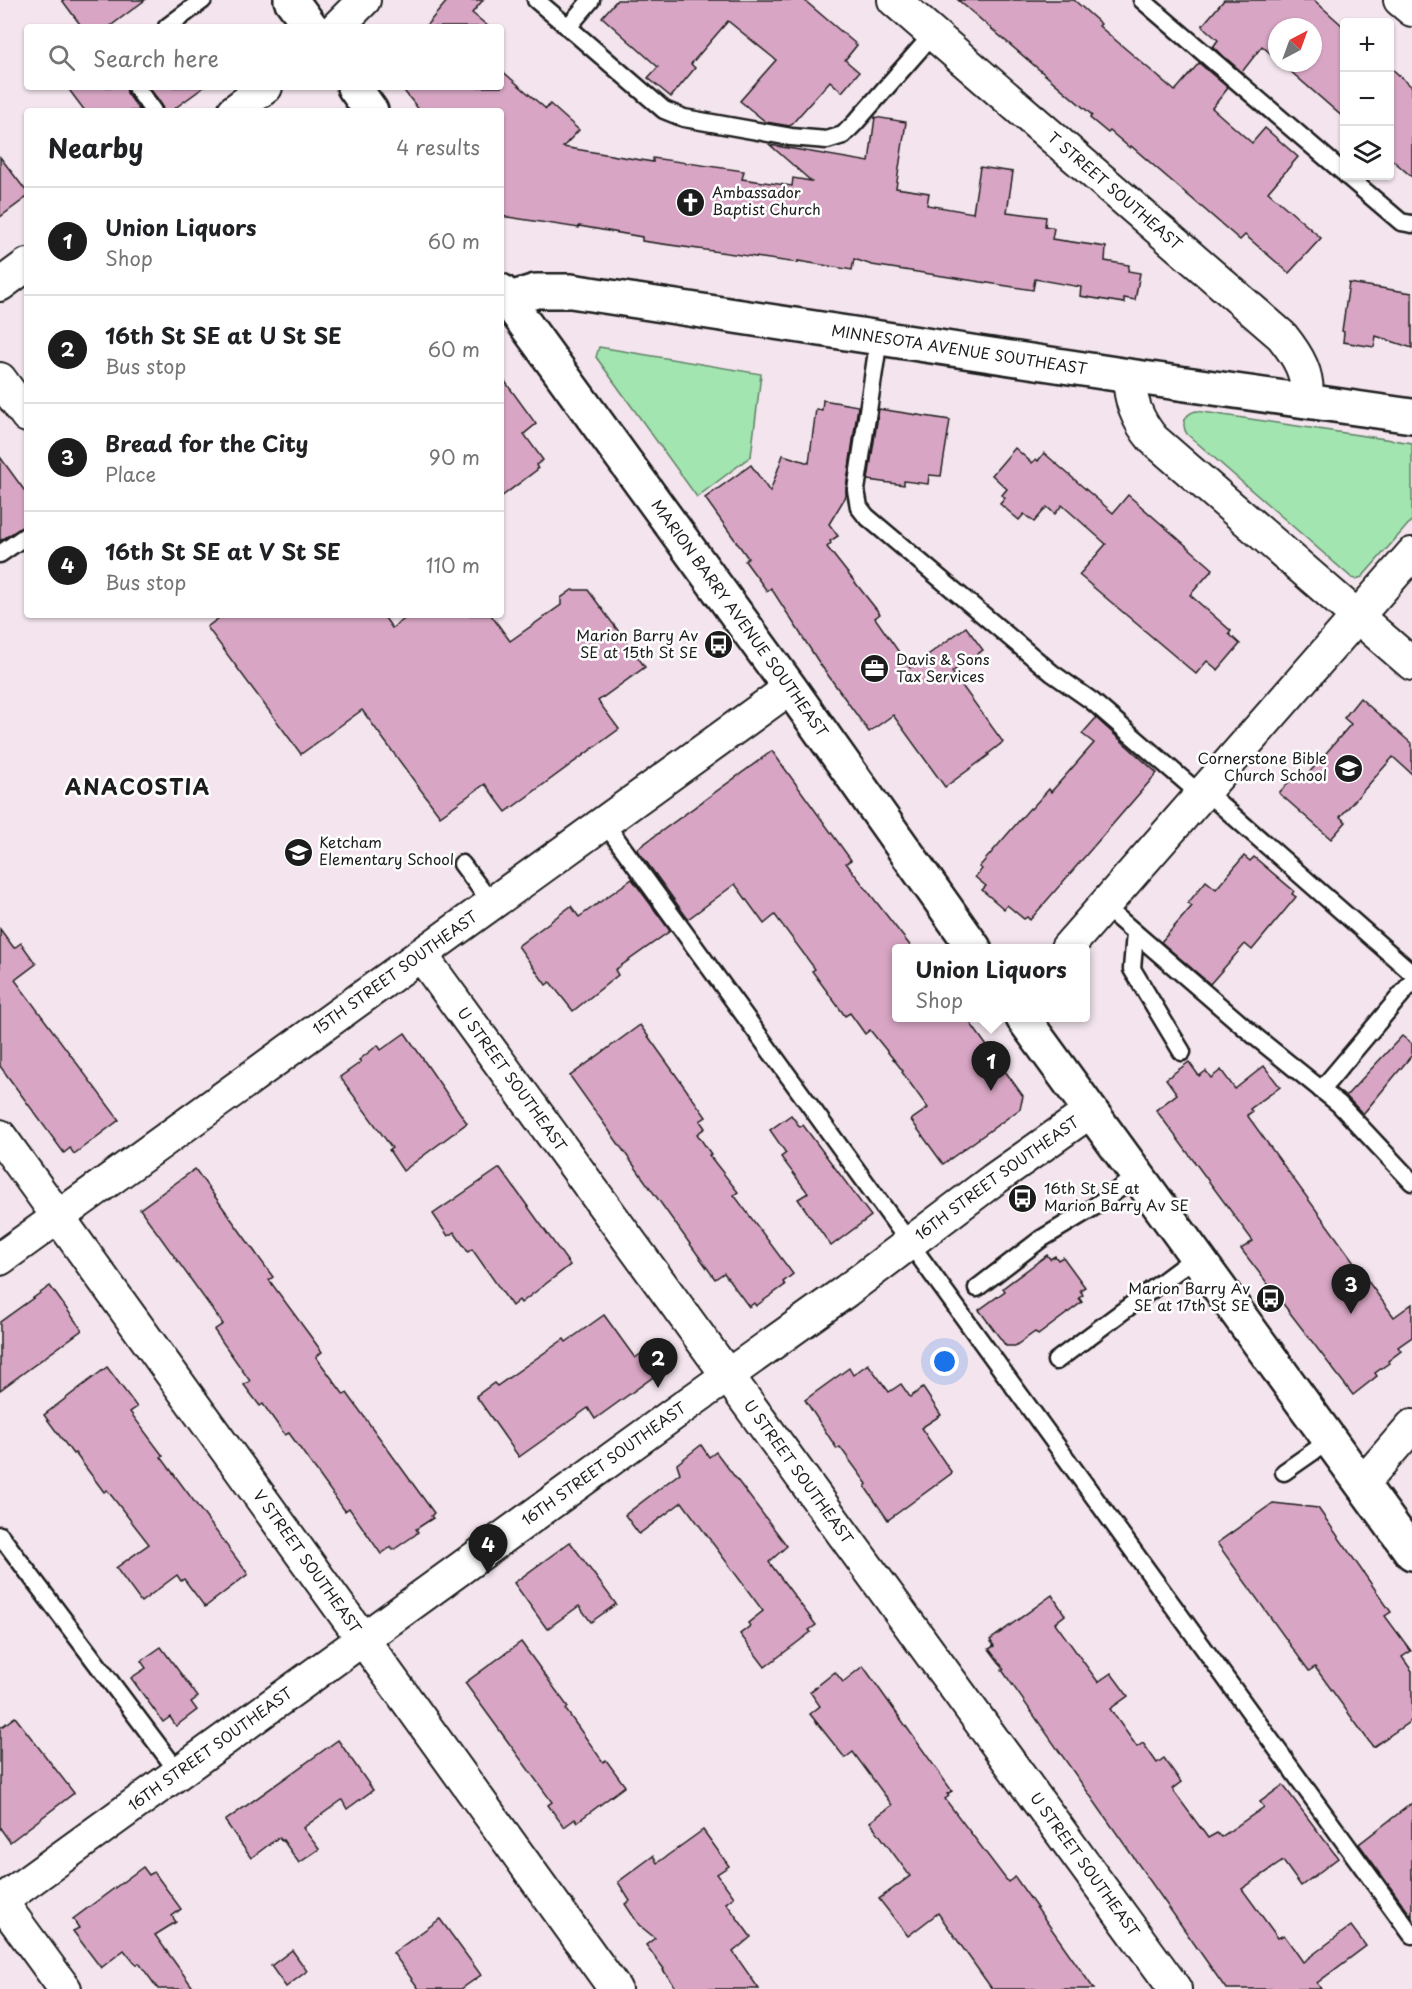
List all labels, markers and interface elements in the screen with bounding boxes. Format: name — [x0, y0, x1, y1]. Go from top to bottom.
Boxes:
north arrow — [1268, 18, 1322, 72]
map controls — [1340, 18, 1394, 180]
button: + — [1340, 18, 1394, 72]
search box — [24, 24, 504, 90]
icon: search — [45, 41, 78, 74]
text: Search here — [93, 41, 219, 74]
button: − — [1340, 72, 1394, 126]
street label: T STREET SOUTHEAST — [1044, 125, 1188, 255]
button: layers — [1340, 126, 1394, 180]
text: Nearby — [48, 128, 143, 167]
text: 4 results — [396, 132, 480, 162]
place label: Ambassador Baptist Church — [712, 180, 821, 220]
church icon: Ambassador Baptist Church — [675, 186, 707, 218]
text: Union Liquors — [105, 210, 257, 243]
text: 1 — [63, 226, 72, 256]
text: 60 m — [428, 226, 480, 256]
text: Shop — [105, 243, 153, 273]
text: 16th St SE at U St SE — [105, 318, 342, 351]
street label: MINNESOTA AVENUE SOUTHEAST — [830, 318, 1089, 380]
text: 2 — [60, 334, 75, 364]
text: 60 m — [428, 334, 480, 364]
text: Bus stop — [105, 351, 186, 381]
text: Bread for the City — [105, 426, 308, 459]
text: 3 — [61, 442, 74, 472]
text: 90 m — [429, 442, 480, 472]
text: Place — [105, 459, 156, 489]
street label: MARION BARRY AVENUE SOUTHEAST — [646, 494, 835, 742]
text: 16th St SE at V St SE — [105, 534, 341, 567]
text: 4 — [61, 550, 74, 580]
text: 110 m — [426, 550, 480, 580]
text: Bus stop — [105, 567, 186, 597]
place label: Marion Barry Av SE at 15th St SE — [576, 623, 698, 663]
bus stop icon: Marion Barry Av SE at 15th St SE — [703, 629, 735, 661]
place label: Davis & Sons Tax Services — [896, 647, 990, 687]
office icon: Davis & Sons Tax Services — [859, 653, 891, 685]
place label: Cornerstone Bible Church School — [1197, 746, 1327, 786]
school or university icon: Cornerstone Bible Church School — [1332, 752, 1364, 784]
district label: ANACOSTIA — [65, 770, 211, 802]
place label: Ketcham Elementary School — [319, 830, 454, 870]
school or university icon: Ketcham Elementary School — [282, 836, 314, 868]
street label: 15TH STREET SOUTHEAST — [307, 904, 482, 1039]
popup — [892, 944, 1090, 1022]
text: Union Liquors — [915, 952, 1067, 985]
text: Shop — [915, 985, 963, 1015]
street label: U STREET SOUTHEAST — [453, 1002, 574, 1156]
pin: 1 — [972, 1042, 1010, 1091]
street label: 16TH STREET SOUTHEAST — [909, 1109, 1084, 1245]
place label: 16th St SE at Marion Barry Av SE — [1044, 1176, 1189, 1216]
bus stop icon: 16th St SE at Marion Barry Av SE — [1007, 1182, 1039, 1214]
pin: 3 — [1332, 1264, 1370, 1314]
place label: Marion Barry Av SE at 17th St SE — [1128, 1276, 1250, 1316]
bus stop icon: Marion Barry Av SE at 17th St SE — [1255, 1282, 1287, 1314]
pin: 2 — [638, 1338, 678, 1388]
your location — [930, 1347, 959, 1376]
street label: U STREET SOUTHEAST — [739, 1394, 860, 1549]
street label: 16TH STREET SOUTHEAST — [516, 1395, 691, 1531]
street label: V STREET SOUTHEAST — [249, 1484, 368, 1638]
pin: 4 — [468, 1524, 508, 1574]
street label: 16TH STREET SOUTHEAST — [123, 1680, 297, 1816]
street label: U STREET SOUTHEAST — [1025, 1787, 1147, 1941]

